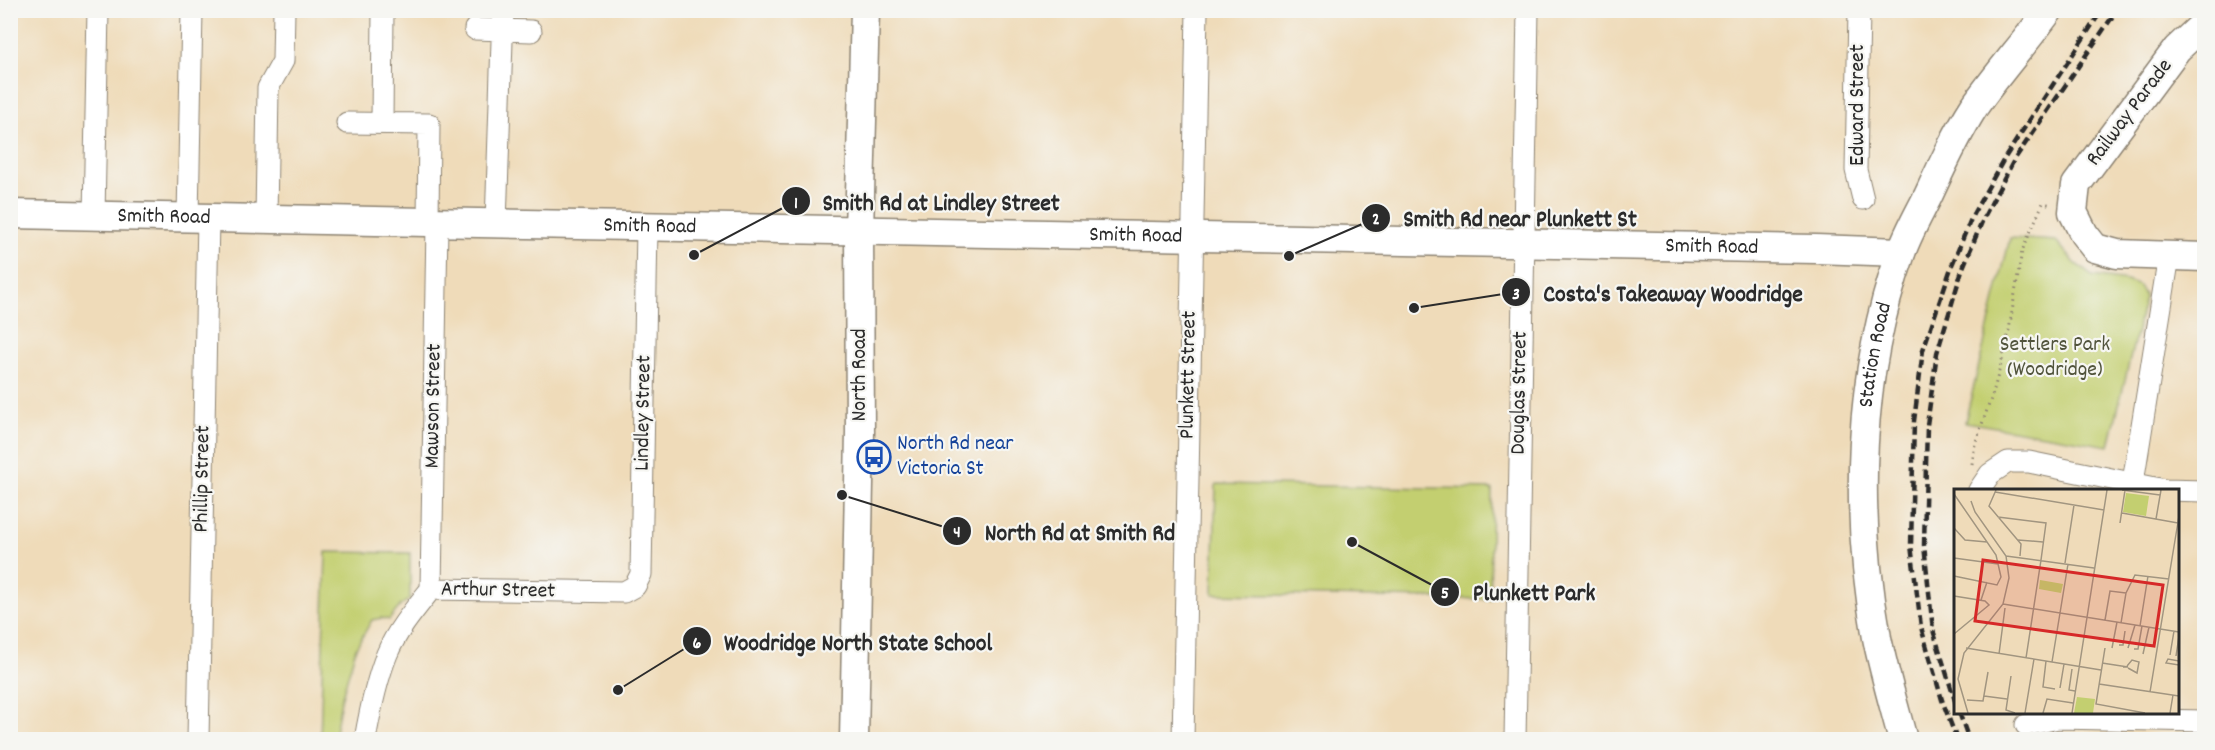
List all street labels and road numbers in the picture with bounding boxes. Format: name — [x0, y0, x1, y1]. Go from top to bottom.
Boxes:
street label: Edward Street — [1843, 44, 1874, 166]
street label: Railway Parade — [2079, 53, 2181, 173]
street label: Smith Road — [117, 201, 211, 233]
street label: Smith Road — [603, 210, 697, 243]
street label: Smith Road — [1089, 219, 1183, 252]
street label: Smith Road — [1665, 231, 1759, 263]
street label: Station Road — [1851, 299, 1901, 409]
street label: Plunkett Street — [1172, 311, 1206, 439]
street label: North Road — [845, 328, 876, 422]
street label: Douglas Street — [1503, 331, 1537, 455]
street label: Mawson Street — [417, 343, 451, 469]
street label: Lindley Street — [627, 355, 661, 471]
street label: Phillip Street — [187, 425, 219, 533]
street label: Arthur Street — [440, 575, 556, 607]

